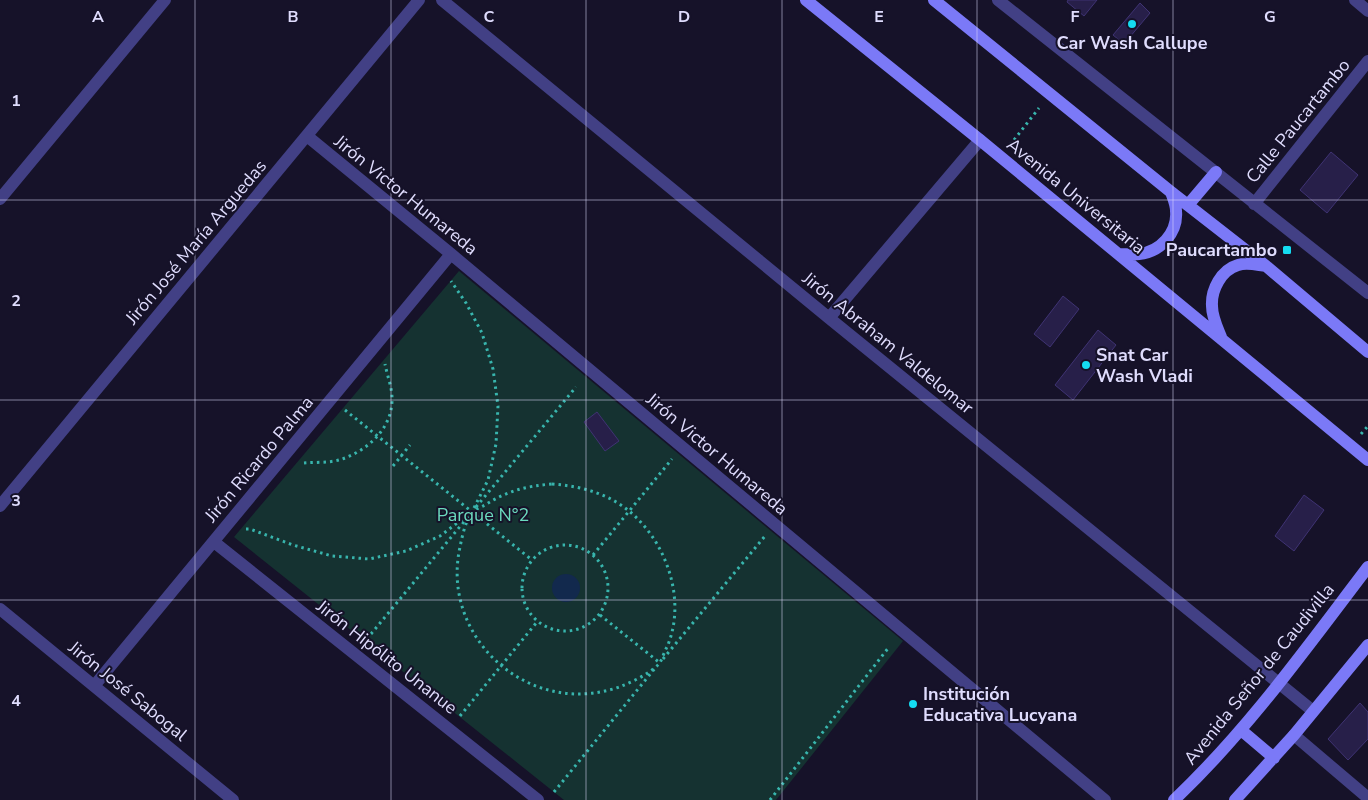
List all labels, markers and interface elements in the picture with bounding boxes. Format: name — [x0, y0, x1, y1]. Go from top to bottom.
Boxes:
text: A — [92, 6, 104, 28]
text: B — [287, 6, 299, 28]
text: C — [484, 6, 495, 28]
text: D — [678, 6, 690, 28]
text: E — [874, 6, 884, 28]
text: F — [1071, 6, 1080, 28]
text: G — [1264, 6, 1276, 28]
marker: Car Wash Callupe — [1126, 18, 1138, 30]
place label: Car Wash Callupe — [1057, 31, 1208, 55]
street label: Calle Paucartambo — [1240, 54, 1356, 188]
text: 1 — [11, 90, 21, 112]
street label: Jirón Victor Humareda — [328, 129, 483, 260]
street label: Avenida Universitaria — [1002, 133, 1150, 259]
street label: Jirón José María Arguedas — [119, 155, 272, 330]
place label: Paucartambo — [1166, 238, 1277, 262]
marker: Paucartambo — [1281, 244, 1293, 256]
street label: Jirón Abraham Valdelomar — [797, 266, 979, 420]
text: 2 — [11, 290, 21, 312]
place label: Snat Car Wash Vladi — [1096, 343, 1193, 388]
marker: Snat Car Wash Vladi — [1080, 359, 1092, 371]
street label: Jirón Victor Humareda — [640, 387, 793, 520]
street label: Jirón Ricardo Palma — [199, 391, 319, 528]
text: 3 — [11, 490, 21, 512]
park label: Parque N°2 — [437, 503, 529, 527]
street label: Avenida Señor de Caudivilla — [1178, 578, 1340, 770]
street label: Jirón Hipólito Unanue — [311, 594, 462, 720]
street label: Jirón José Sabogal — [63, 635, 193, 747]
place label: Institución Educativa Lucyana — [923, 682, 1077, 727]
text: 4 — [11, 690, 21, 712]
marker: Institución Educativa Lucyana — [907, 698, 919, 710]

